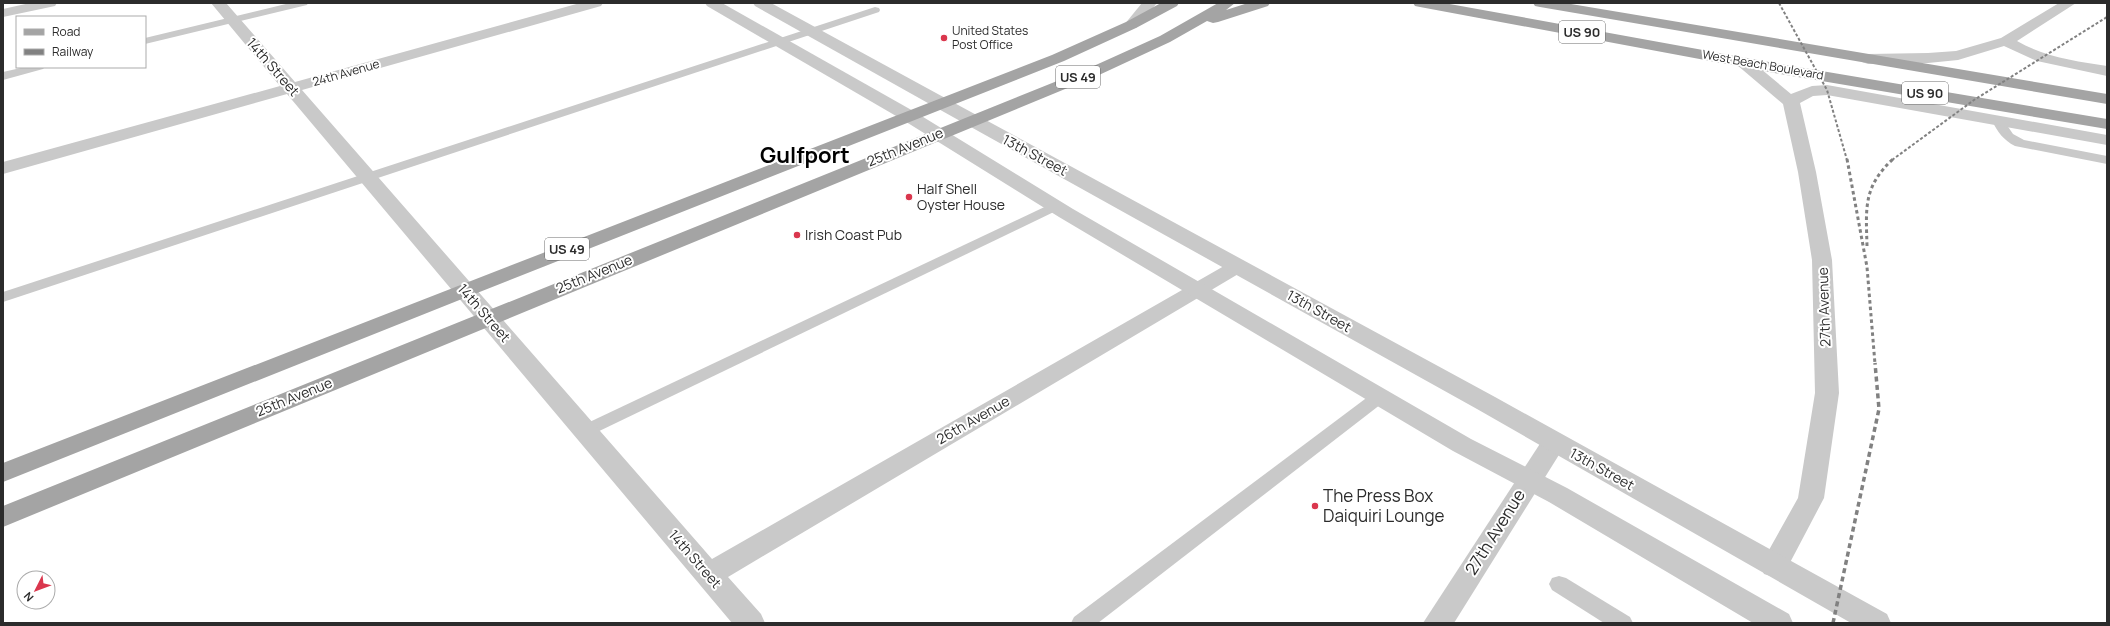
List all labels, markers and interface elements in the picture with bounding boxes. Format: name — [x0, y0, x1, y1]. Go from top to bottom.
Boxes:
legend — [16, 16, 146, 68]
road number: US 90 — [1559, 21, 1605, 43]
place label: United States Post Office — [952, 22, 1028, 53]
text: Road — [52, 23, 80, 40]
street label: 14th Street — [243, 33, 304, 100]
marker: United States Post Office — [939, 33, 949, 43]
text: Railway — [52, 43, 94, 60]
street label: West Beach Boulevard — [1701, 45, 1825, 84]
street label: 24th Avenue — [310, 55, 381, 90]
road number: US 49 — [1056, 66, 1100, 88]
road number: US 90 — [1902, 82, 1948, 104]
street label: 25th Avenue — [864, 123, 946, 170]
street label: 13th Street — [999, 129, 1071, 180]
district label: Gulfport — [760, 140, 850, 170]
place label: Half Shell Oyster House — [917, 179, 1005, 214]
marker: Half Shell Oyster House — [904, 192, 914, 202]
place label: Irish Coast Pub — [805, 225, 902, 244]
marker: Irish Coast Pub — [792, 230, 802, 240]
road number: US 49 — [545, 238, 589, 260]
street label: 25th Avenue — [553, 250, 635, 297]
street label: 27th Avenue — [1813, 267, 1834, 347]
street label: 14th Street — [454, 279, 515, 346]
street label: 13th Street — [1284, 285, 1355, 336]
street label: 25th Avenue — [253, 373, 335, 420]
street label: 26th Avenue — [933, 391, 1013, 448]
street label: 13th Street — [1567, 443, 1638, 494]
place label: The Press Box Daiquiri Lounge — [1323, 484, 1444, 527]
street label: 27th Avenue — [1459, 485, 1530, 579]
marker: The Press Box Daiquiri Lounge — [1310, 501, 1320, 511]
street label: 14th Street — [665, 525, 726, 592]
north arrow — [16, 570, 56, 610]
text: N — [20, 589, 36, 605]

